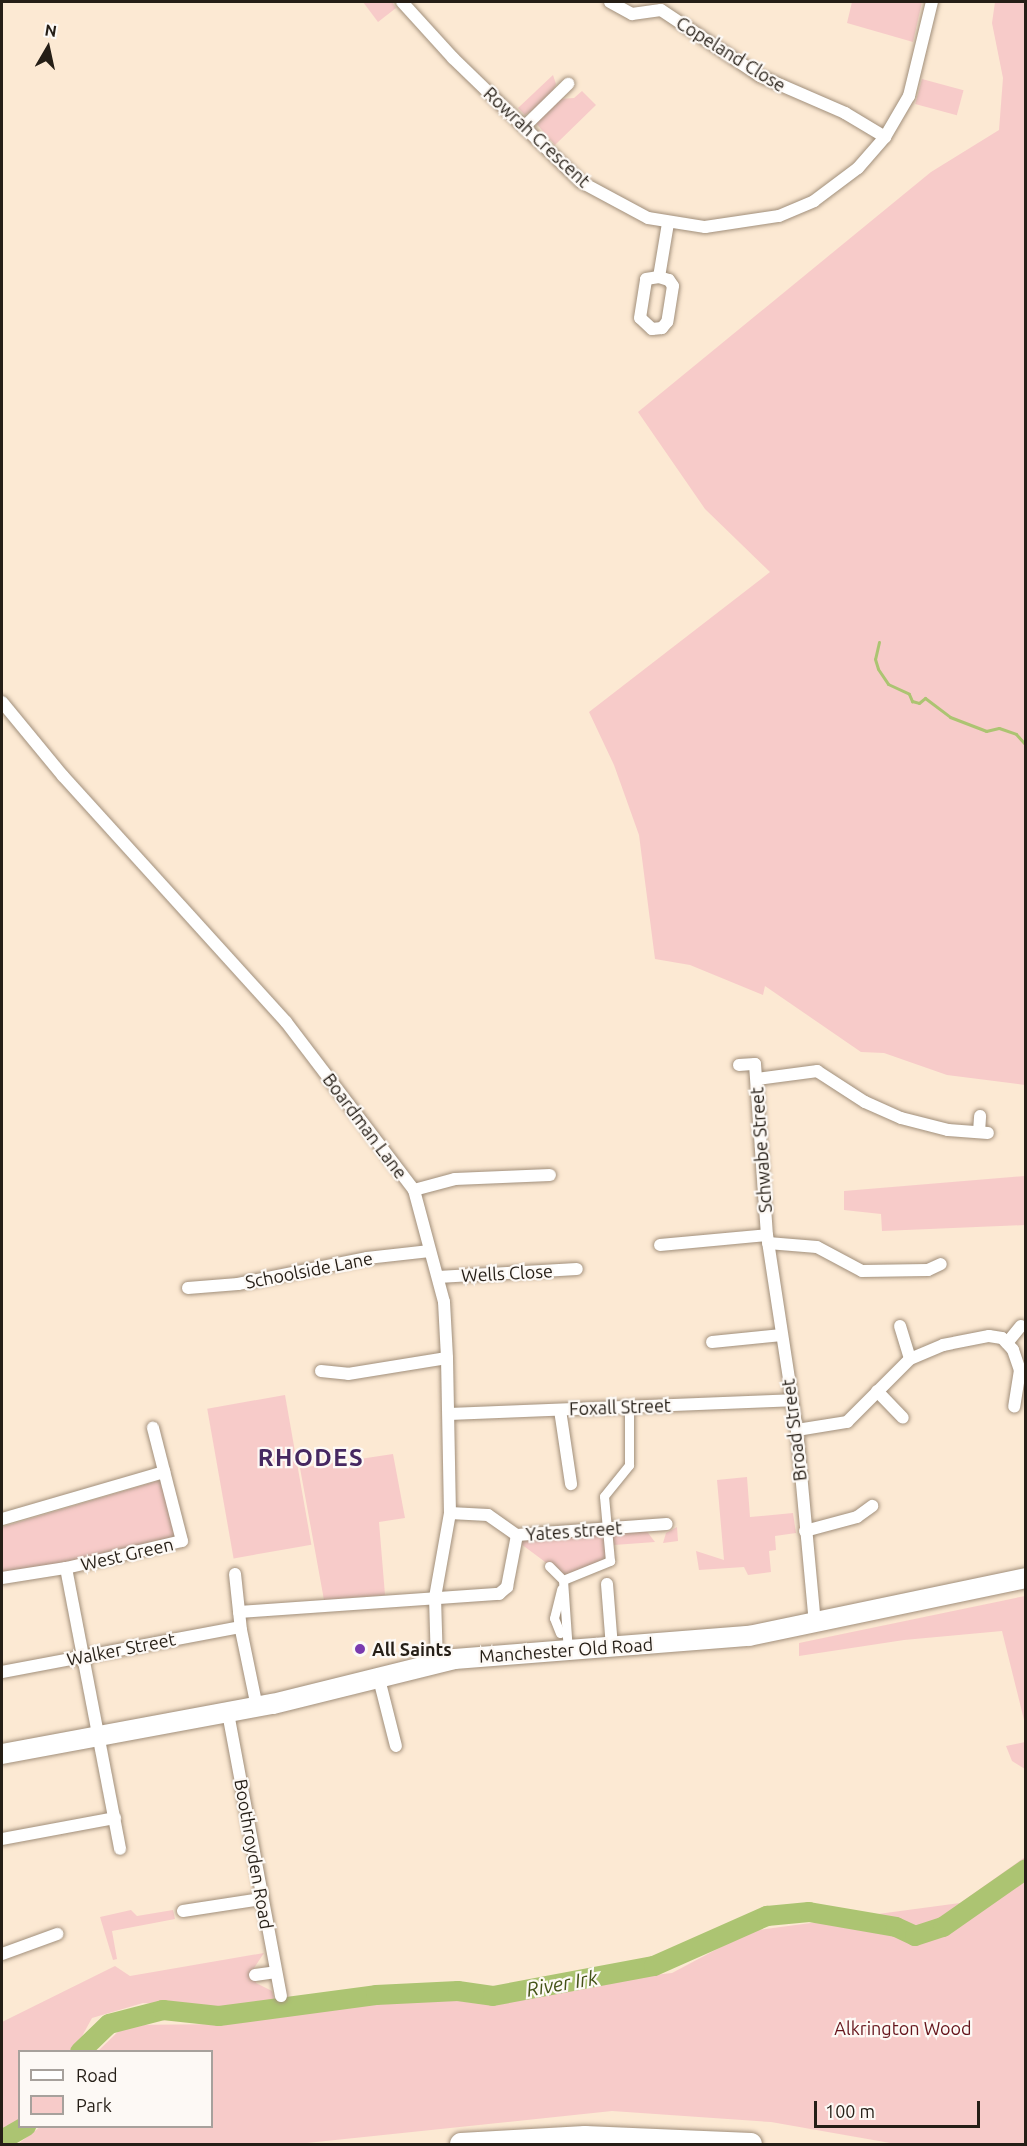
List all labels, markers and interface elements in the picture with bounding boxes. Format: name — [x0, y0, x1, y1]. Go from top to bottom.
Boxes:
street label: Copeland Close — [672, 12, 790, 96]
north arrow — [18, 18, 78, 78]
text: N — [44, 20, 58, 40]
street label: Rowrah Crescent — [479, 82, 595, 192]
street label: Boardman Lane — [318, 1069, 412, 1183]
street label: Schwabe Street — [746, 1086, 776, 1214]
street label: Schoolside Lane — [243, 1247, 375, 1293]
street label: Wells Close — [461, 1260, 553, 1286]
street label: Broad Street — [777, 1378, 811, 1482]
street label: Foxall Street — [569, 1394, 671, 1420]
district label: RHODES — [258, 1444, 364, 1472]
street label: Yates street — [525, 1517, 623, 1545]
street label: West Green — [79, 1533, 175, 1575]
street label: Walker Street — [65, 1628, 177, 1670]
street label: Manchester Old Road — [478, 1633, 654, 1667]
place label: All Saints — [372, 1638, 452, 1660]
marker: All Saints — [353, 1642, 367, 1656]
street label: Boothroyden Road — [230, 1777, 278, 1931]
water label: River Irk — [524, 1965, 600, 2001]
park label: Alkrington Wood — [834, 2017, 972, 2039]
legend — [18, 2050, 213, 2128]
text: Road — [76, 2065, 118, 2085]
scale bar — [817, 2089, 984, 2127]
text: Park — [76, 2095, 112, 2115]
text: 100 m — [825, 2101, 875, 2121]

